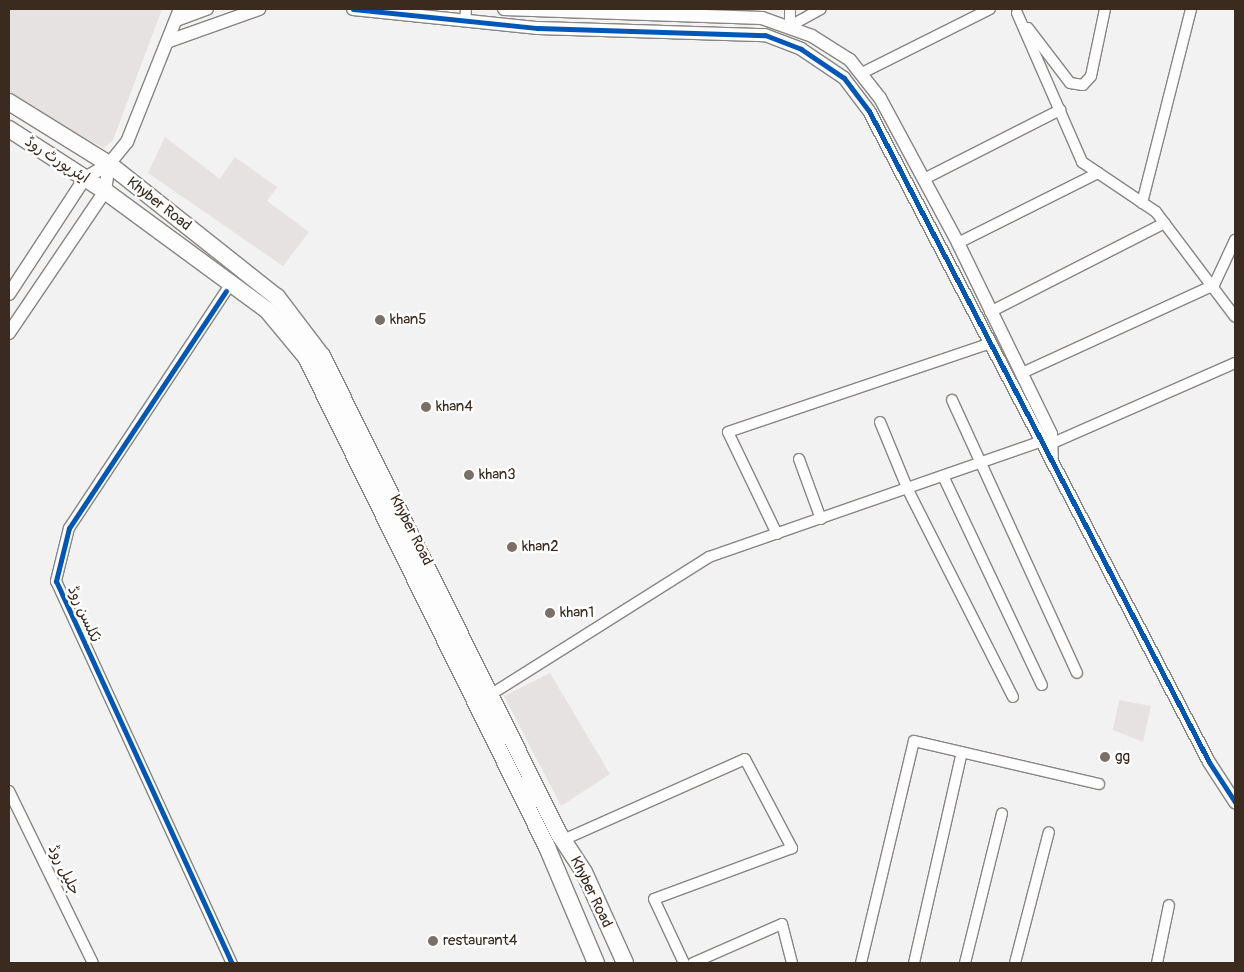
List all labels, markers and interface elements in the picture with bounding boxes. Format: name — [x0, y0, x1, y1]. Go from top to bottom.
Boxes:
street label: ایئرپورٹ روڈ — [21, 133, 93, 187]
street label: Khyber Road — [123, 173, 195, 235]
place label: khan5 — [390, 311, 426, 329]
marker: khan5 — [374, 314, 386, 326]
place label: khan4 — [436, 398, 473, 416]
marker: khan4 — [420, 401, 432, 413]
place label: khan3 — [479, 466, 516, 484]
marker: khan3 — [463, 469, 475, 481]
street label: Khyber Road — [386, 492, 436, 568]
place label: khan2 — [522, 538, 559, 556]
marker: khan2 — [506, 541, 518, 553]
street label: نکلسن روڈ — [64, 583, 104, 645]
place label: khan1 — [560, 604, 594, 622]
marker: khan1 — [544, 607, 556, 619]
place label: gg — [1115, 748, 1130, 766]
marker: gg — [1099, 751, 1111, 763]
street label: جلیل روڈ — [44, 842, 84, 898]
street label: Khyber Road — [566, 853, 616, 931]
place label: restaurant4 — [443, 932, 517, 950]
marker: restaurant4 — [427, 935, 439, 947]

